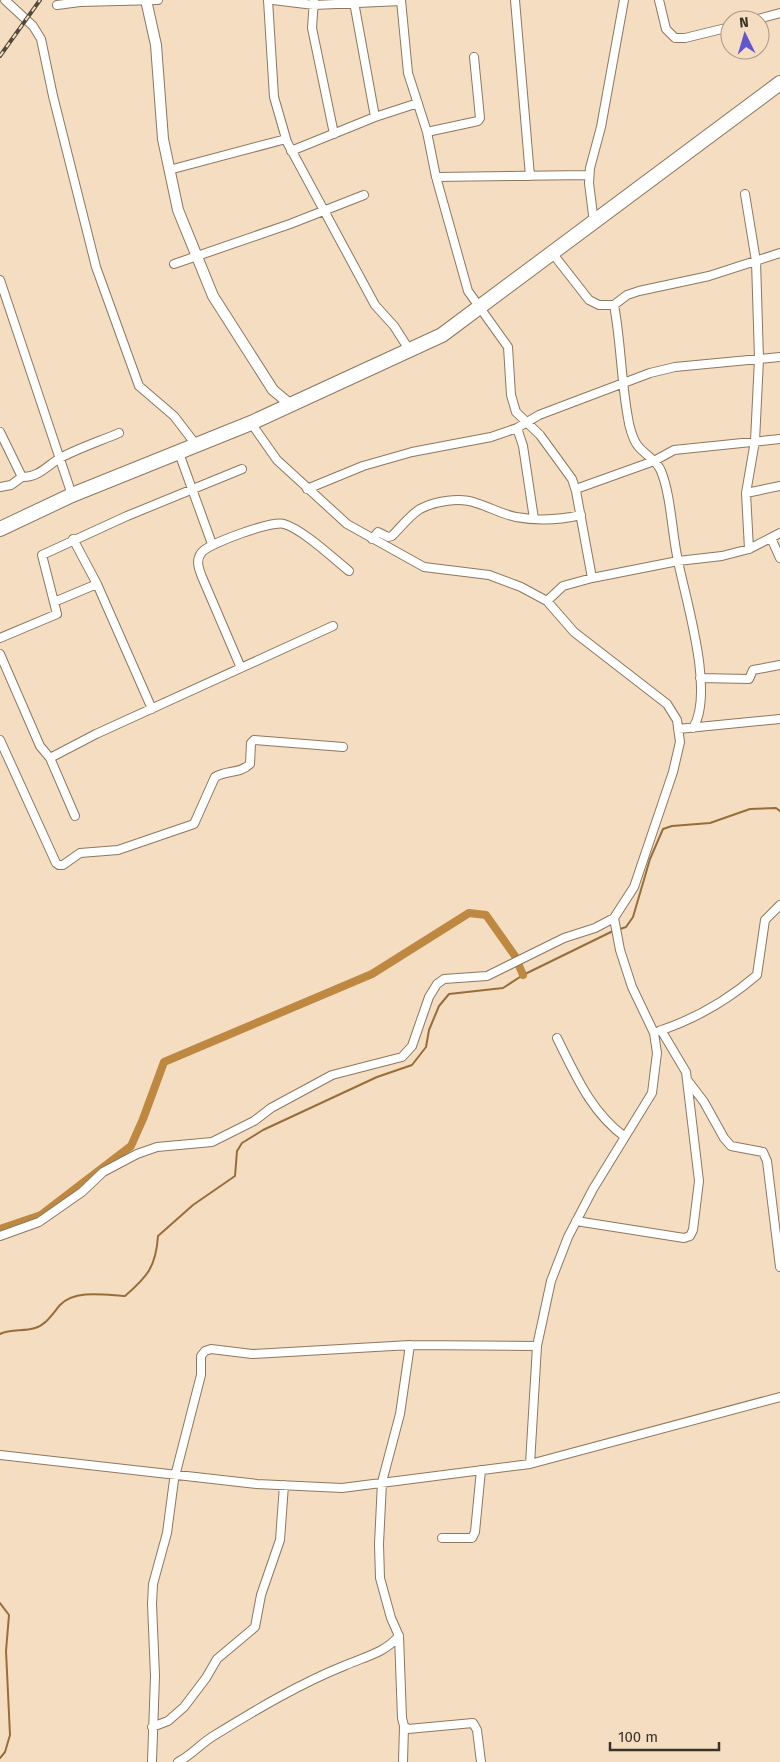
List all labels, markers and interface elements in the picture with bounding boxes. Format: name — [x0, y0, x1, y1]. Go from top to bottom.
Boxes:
north arrow — [720, 10, 770, 60]
text: N — [739, 14, 749, 31]
scale bar — [610, 1720, 719, 1752]
text: 100 m — [618, 1728, 658, 1746]

